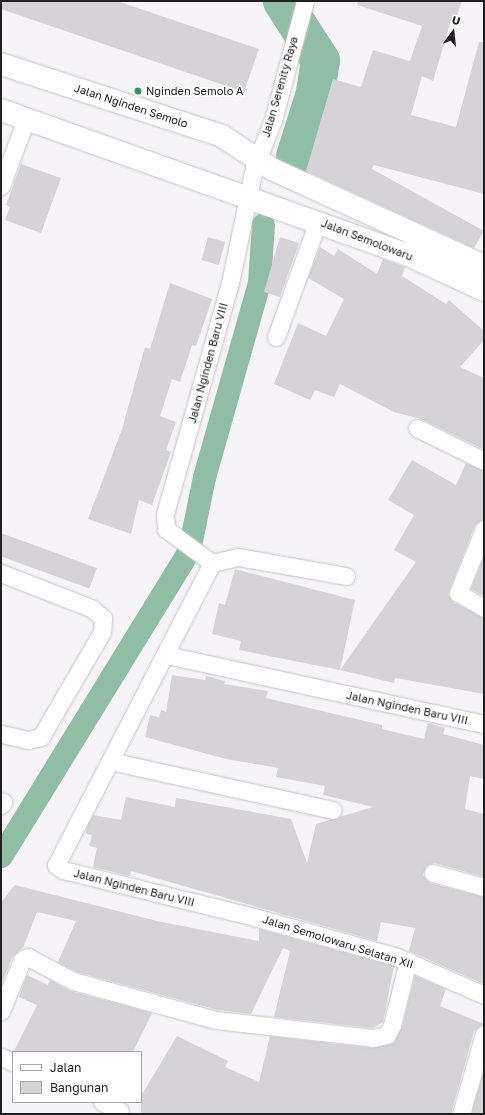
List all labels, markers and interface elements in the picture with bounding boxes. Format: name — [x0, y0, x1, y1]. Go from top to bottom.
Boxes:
north arrow — [433, 12, 473, 52]
text: U — [451, 13, 462, 27]
street label: Jalan Serenity Raya — [259, 35, 301, 139]
street label: Jalan Nginden Semolo — [72, 81, 190, 131]
place label: Nginden Semolo A — [146, 84, 243, 98]
marker: Nginden Semolo A — [133, 86, 143, 96]
street label: Jalan Semolowaru — [319, 216, 415, 264]
street label: Jalan Nginden Baru VIII — [186, 301, 230, 425]
street label: Jalan Nginden Baru VIII — [345, 689, 469, 727]
street label: Jalan Nginden Baru VIII — [72, 867, 196, 909]
street label: Jalan Semolowaru Selatan XII — [261, 913, 415, 971]
legend — [12, 1051, 142, 1103]
text: Jalan — [50, 1060, 81, 1075]
text: Bangunan — [50, 1080, 108, 1095]

